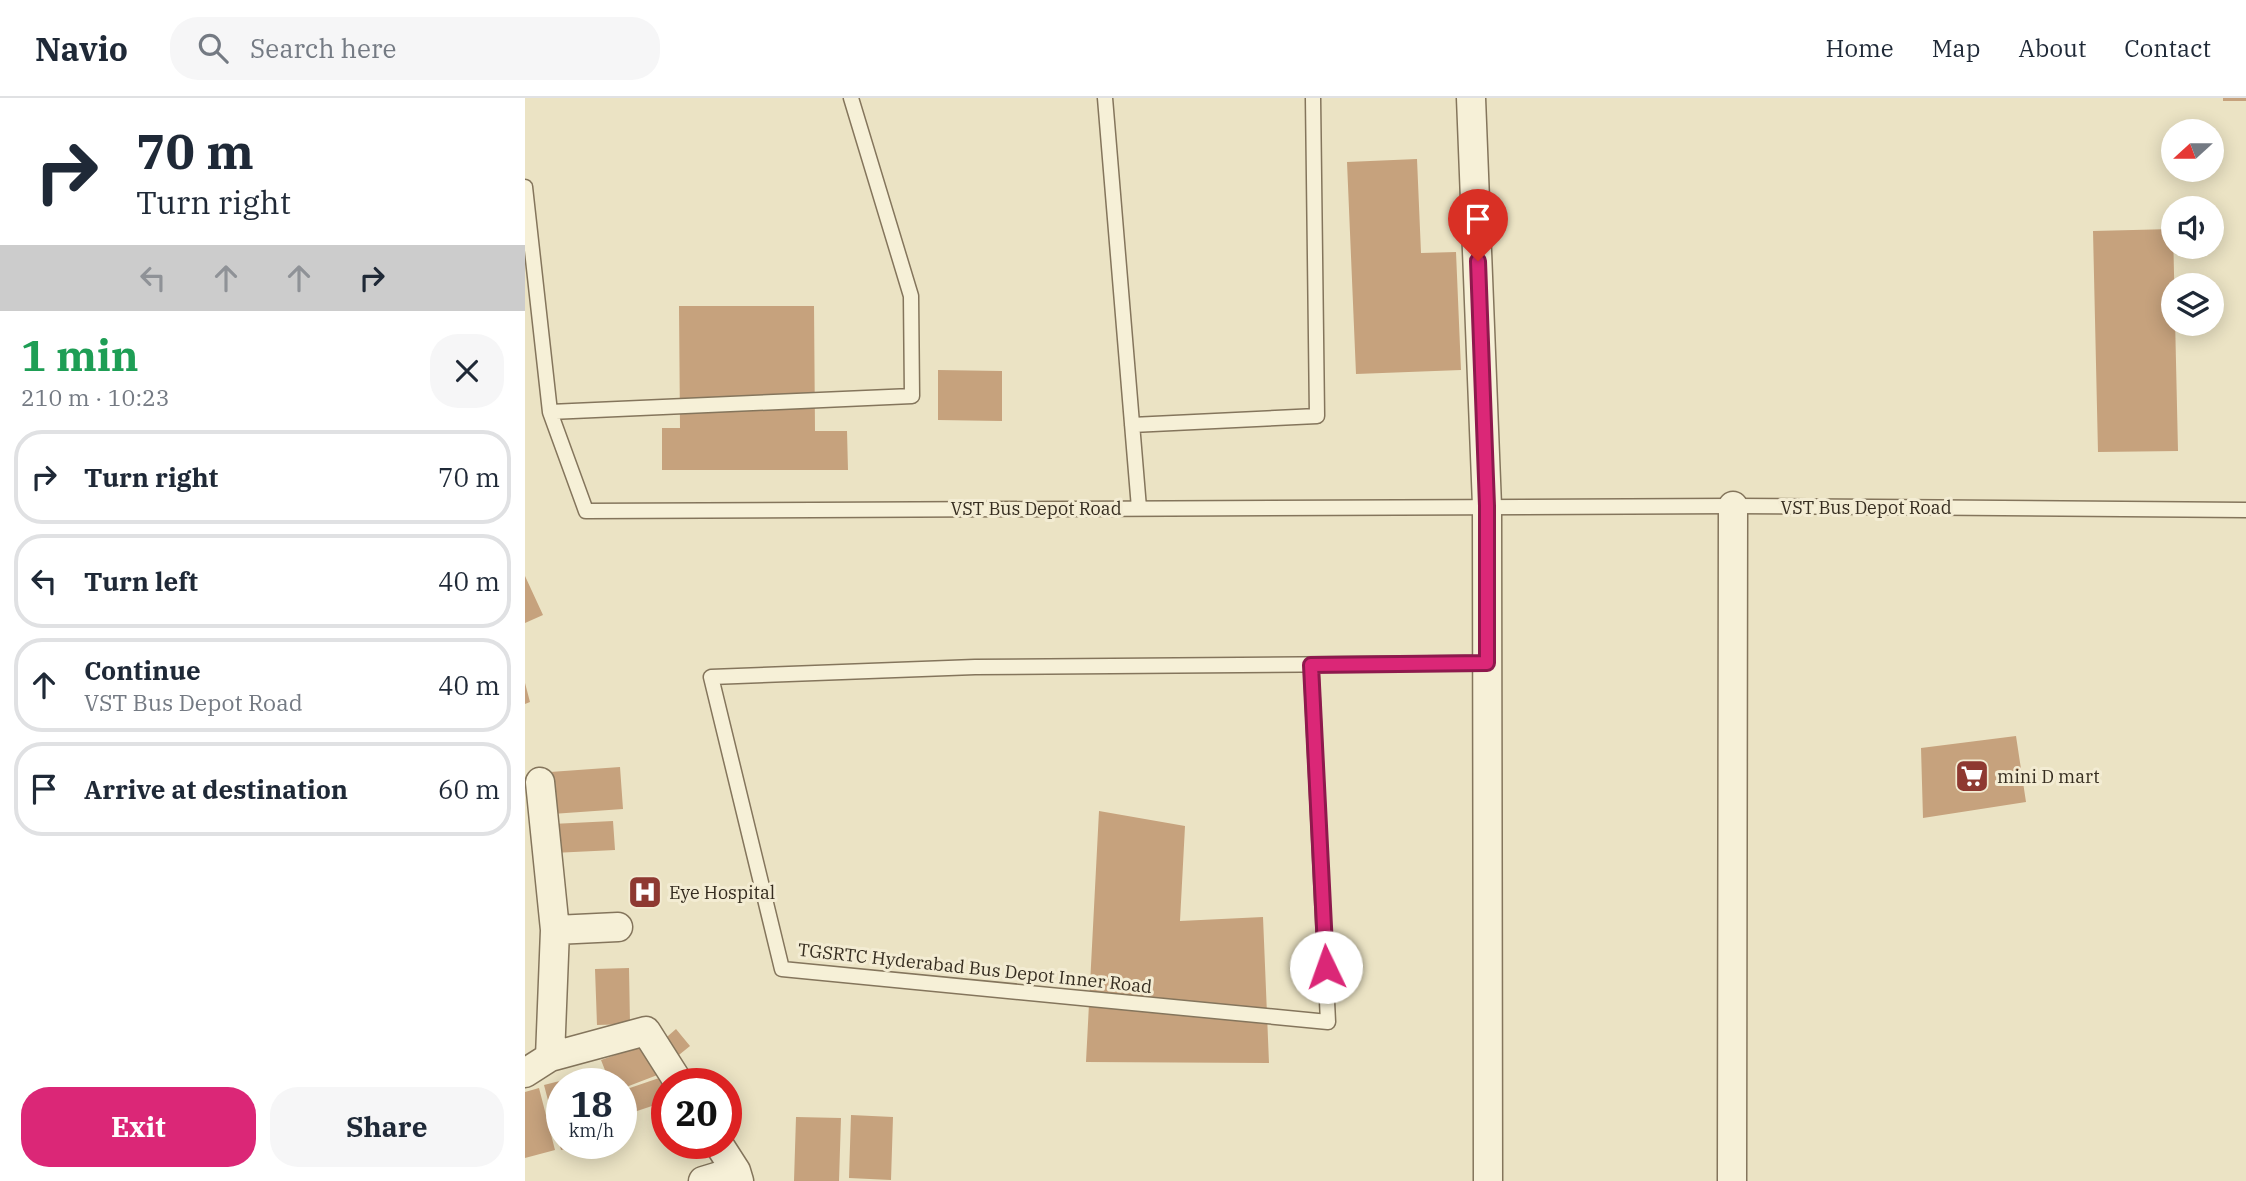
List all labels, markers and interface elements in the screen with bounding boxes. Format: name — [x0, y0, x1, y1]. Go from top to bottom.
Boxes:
search box — [170, 17, 660, 80]
text: Navio — [35, 27, 128, 70]
icon: search — [194, 29, 232, 67]
text: Search here — [250, 31, 396, 65]
text: Home — [1826, 32, 1894, 64]
text: Map — [1932, 32, 1980, 64]
text: About — [2018, 32, 2086, 64]
text: Contact — [2124, 32, 2211, 64]
text: 70 m — [136, 119, 254, 182]
north arrow — [2161, 119, 2224, 182]
map controls — [2161, 119, 2224, 336]
icon: right — [21, 126, 112, 217]
text: Turn right — [136, 181, 291, 223]
pin — [1448, 189, 1508, 261]
button: sound — [2161, 196, 2224, 259]
icon: arrive — [1459, 200, 1497, 238]
icon: left — [134, 259, 172, 297]
icon: ahead — [207, 259, 245, 297]
icon: ahead — [280, 259, 318, 297]
icon: right — [353, 259, 391, 297]
button: layers — [2161, 273, 2224, 336]
text: 1 min — [21, 328, 139, 383]
button: close — [430, 334, 504, 408]
text: 210 m · 10:23 — [21, 382, 170, 412]
icon: right — [25, 458, 63, 496]
text: Turn right — [84, 460, 218, 494]
text: 70 m — [438, 460, 500, 494]
street label: VST Bus Depot Road — [1780, 496, 1952, 519]
street label: VST Bus Depot Road — [950, 497, 1122, 520]
icon: left — [25, 562, 63, 600]
text: Turn left — [84, 564, 198, 598]
text: 40 m — [438, 564, 500, 598]
text: Continue — [84, 653, 201, 687]
icon: ahead — [25, 666, 63, 704]
text: 40 m — [438, 668, 500, 702]
text: VST Bus Depot Road — [84, 687, 303, 717]
supermarket icon: mini D mart — [1953, 757, 1991, 795]
place label: mini D mart — [1997, 765, 2100, 788]
icon: arrive — [25, 770, 63, 808]
text: Arrive at destination — [84, 772, 348, 806]
text: 60 m — [438, 772, 500, 806]
hospital icon: Eye Hospital — [626, 873, 664, 911]
place label: Eye Hospital — [669, 881, 775, 904]
position arrow — [1289, 930, 1363, 1004]
street label: TGSRTC Hyderabad Bus Depot Inner Road — [797, 938, 1153, 998]
speed limit sign: 20 — [651, 1068, 742, 1159]
text: 18 — [570, 1081, 613, 1127]
button: Exit — [21, 1087, 256, 1167]
button: Share — [270, 1087, 504, 1167]
text: km/h — [569, 1119, 614, 1142]

